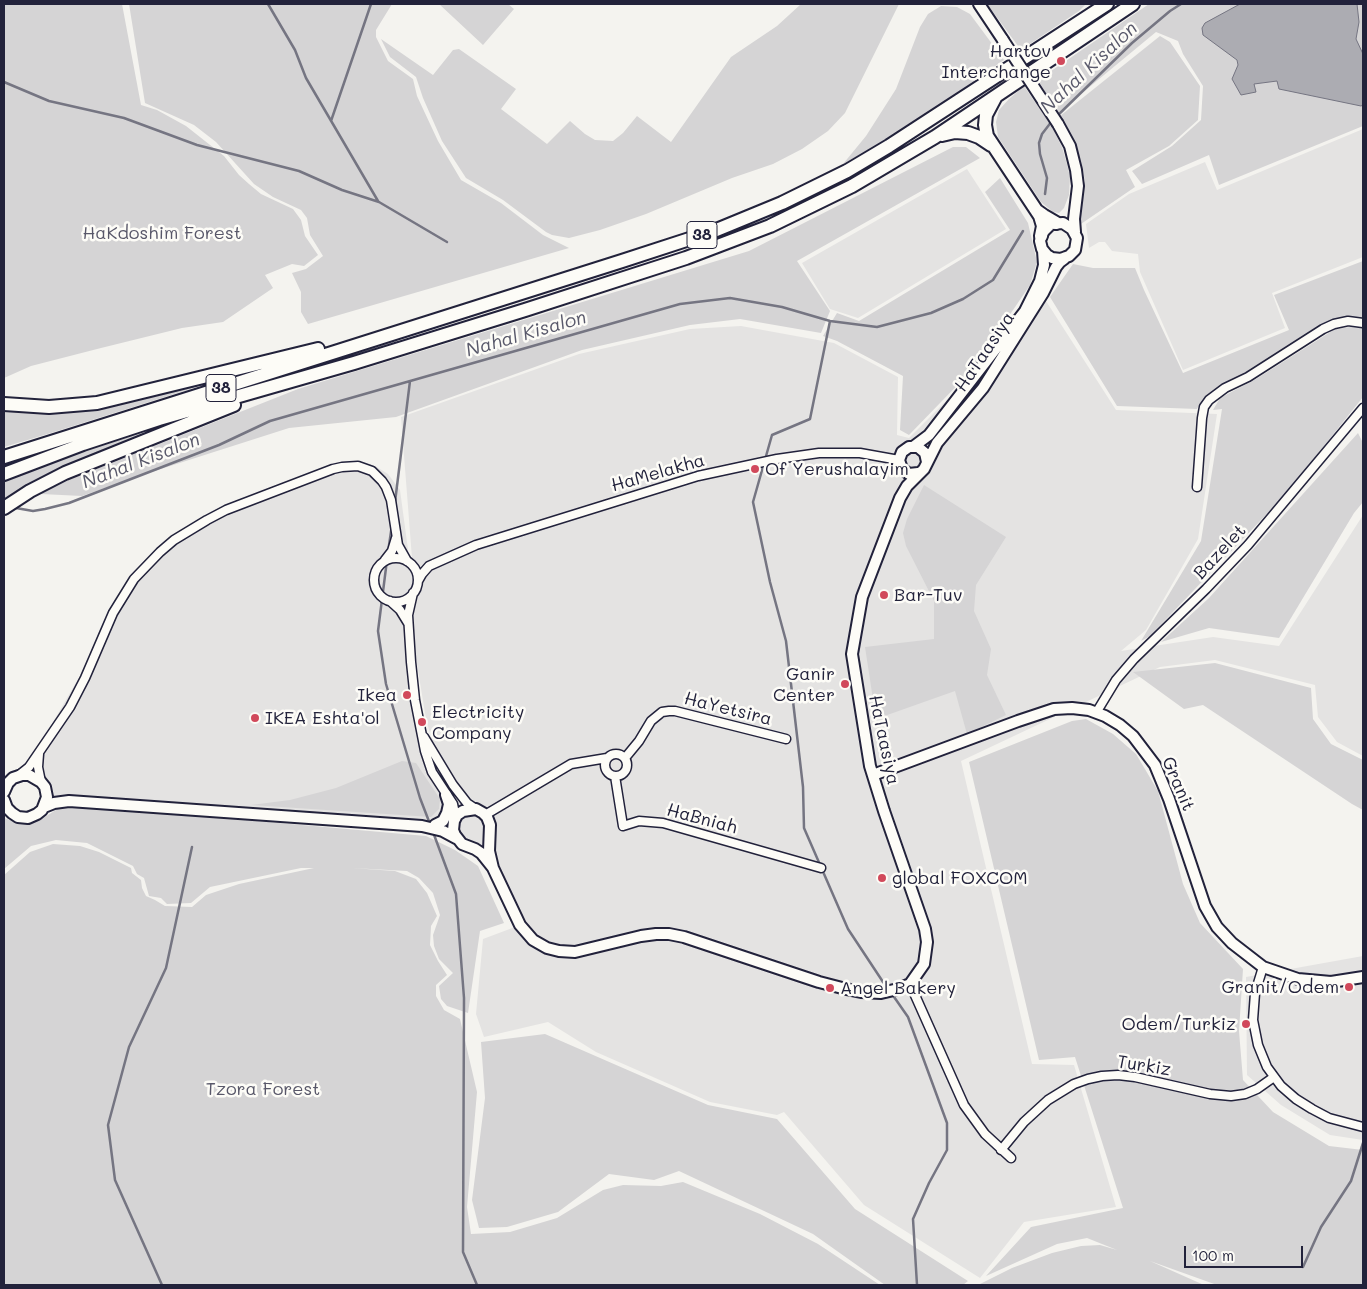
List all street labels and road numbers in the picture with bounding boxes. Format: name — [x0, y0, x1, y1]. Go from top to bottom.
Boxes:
road number: 38 — [687, 222, 717, 248]
street label: HaTaasiya — [951, 308, 1019, 396]
road number: 38 — [206, 374, 236, 402]
street label: HaMelakha — [609, 449, 707, 497]
street label: Bazelet — [1189, 520, 1251, 584]
street label: HaYetsira — [682, 688, 774, 730]
street label: HaTaasiya — [864, 693, 904, 787]
street label: Granit — [1157, 754, 1199, 814]
street label: HaBniah — [664, 799, 740, 839]
street label: Turkiz — [1116, 1051, 1172, 1081]

